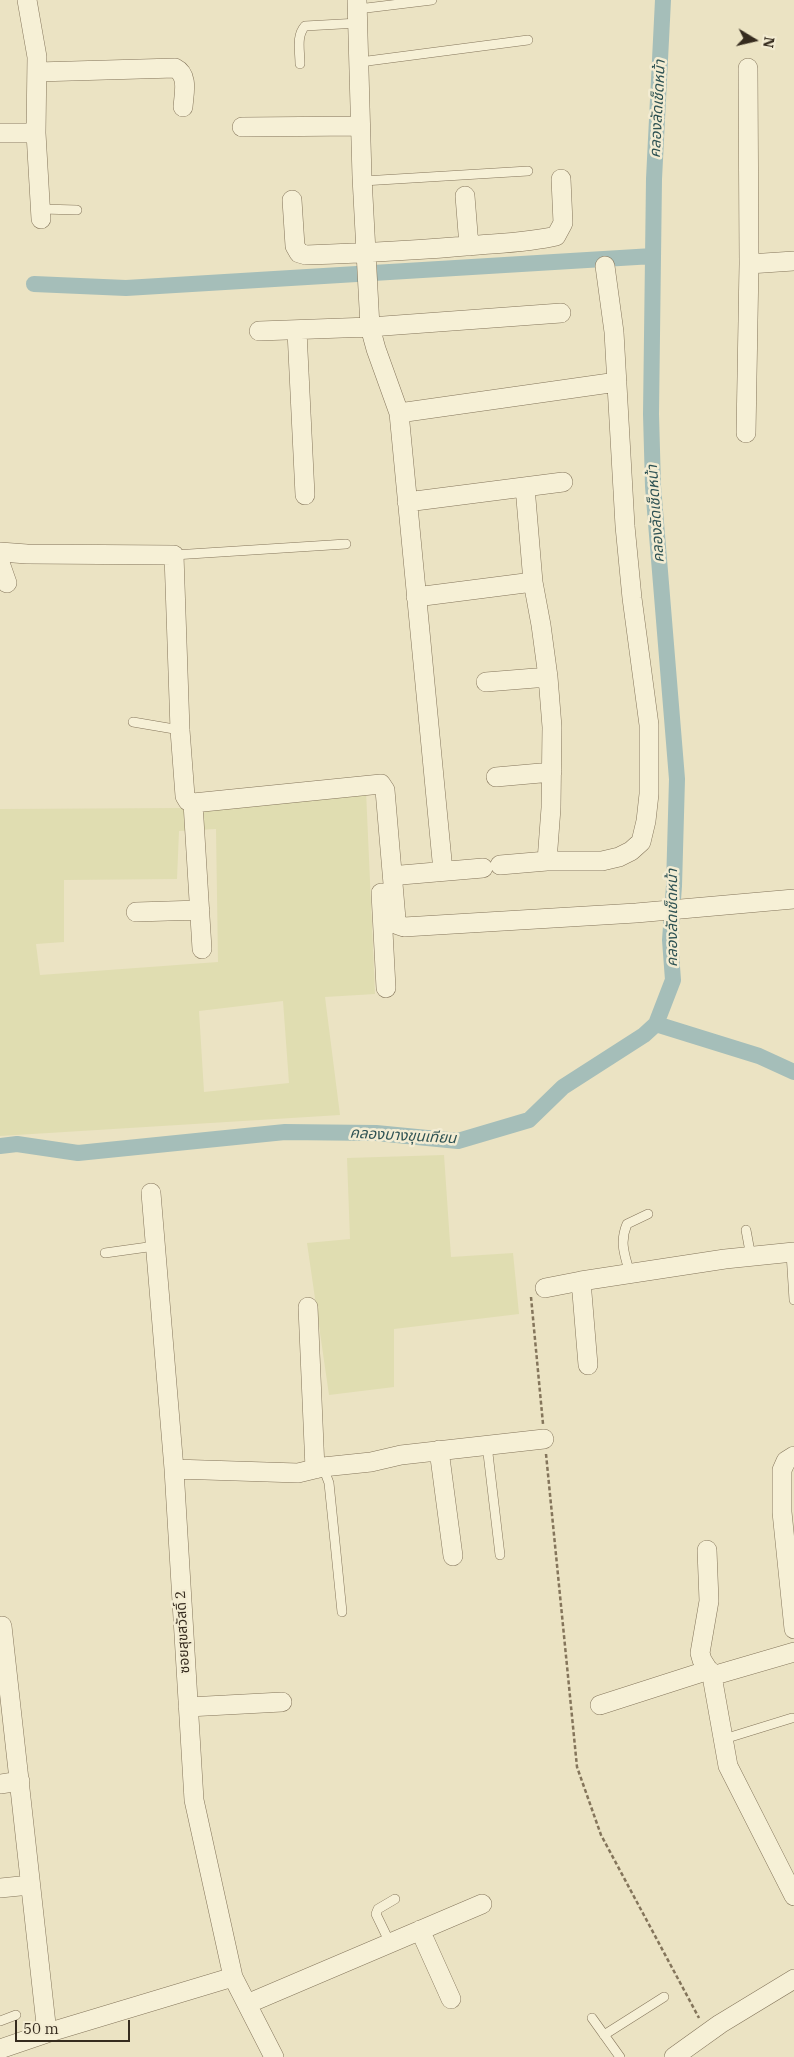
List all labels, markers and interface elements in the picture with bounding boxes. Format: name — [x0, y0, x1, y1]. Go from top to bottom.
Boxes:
north arrow — [729, 15, 779, 65]
text: N — [759, 35, 779, 49]
water label: คลองลัดเช็ดหน้า — [646, 60, 670, 158]
water label: คลองลัดเช็ดหน้า — [644, 464, 668, 564]
water label: คลองลัดเช็ดหน้า — [664, 869, 682, 967]
water label: คลองบางขุนเทียน — [349, 1124, 457, 1148]
street label: ซอยสุขสวัสดิ์ 2 — [172, 1590, 194, 1674]
scale bar — [18, 2010, 132, 2042]
text: 50 m — [23, 2019, 59, 2038]

